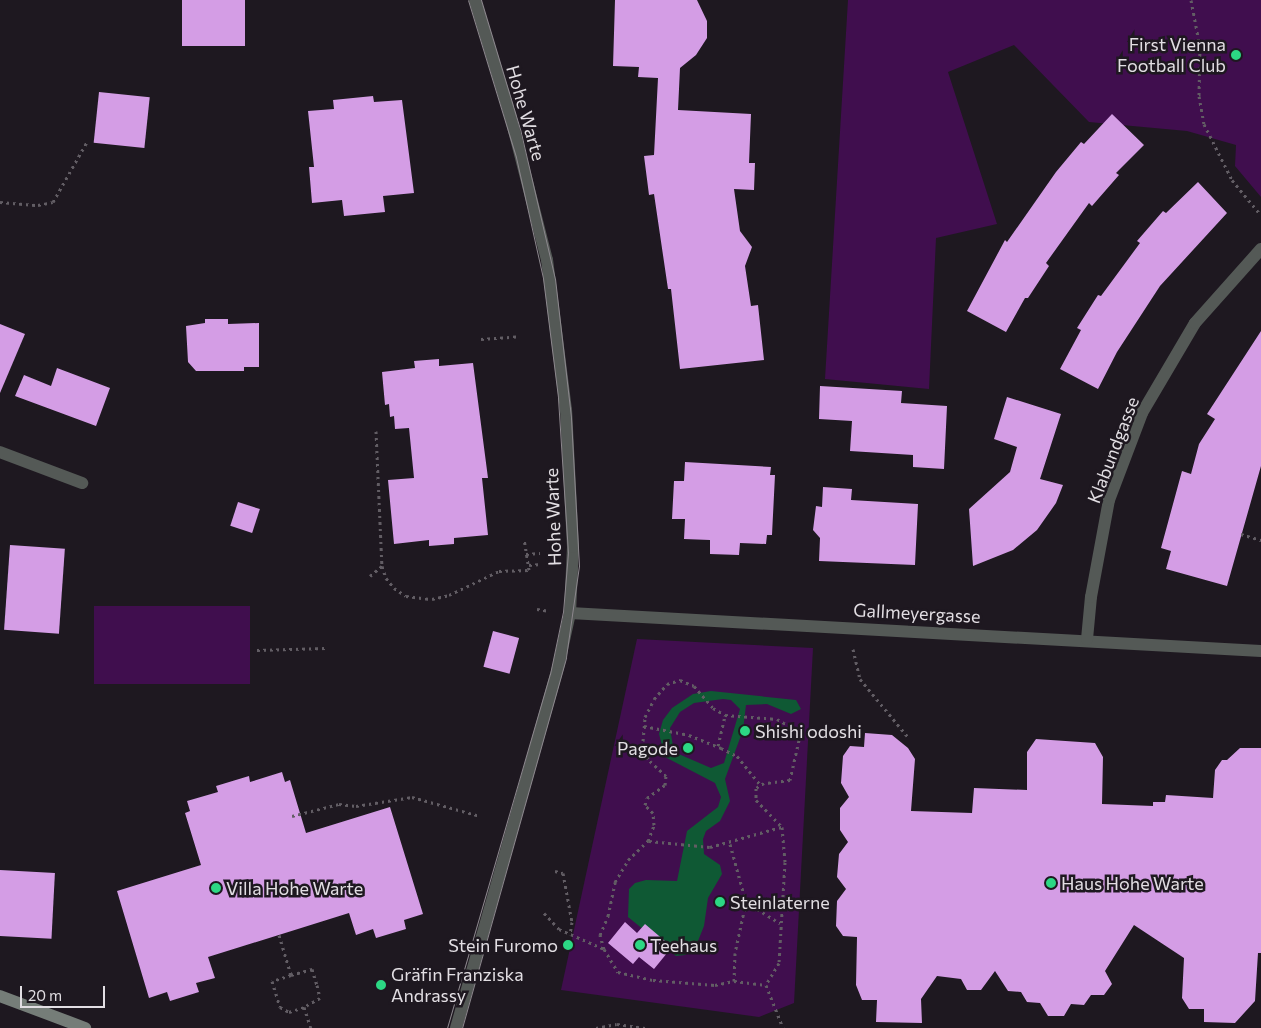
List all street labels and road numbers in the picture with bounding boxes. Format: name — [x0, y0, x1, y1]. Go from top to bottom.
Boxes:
street label: Hohe Warte — [502, 63, 550, 163]
street label: Klabundgasse — [1083, 394, 1143, 506]
street label: Hohe Warte — [540, 468, 566, 566]
street label: Gallmeyergasse — [853, 599, 981, 627]

